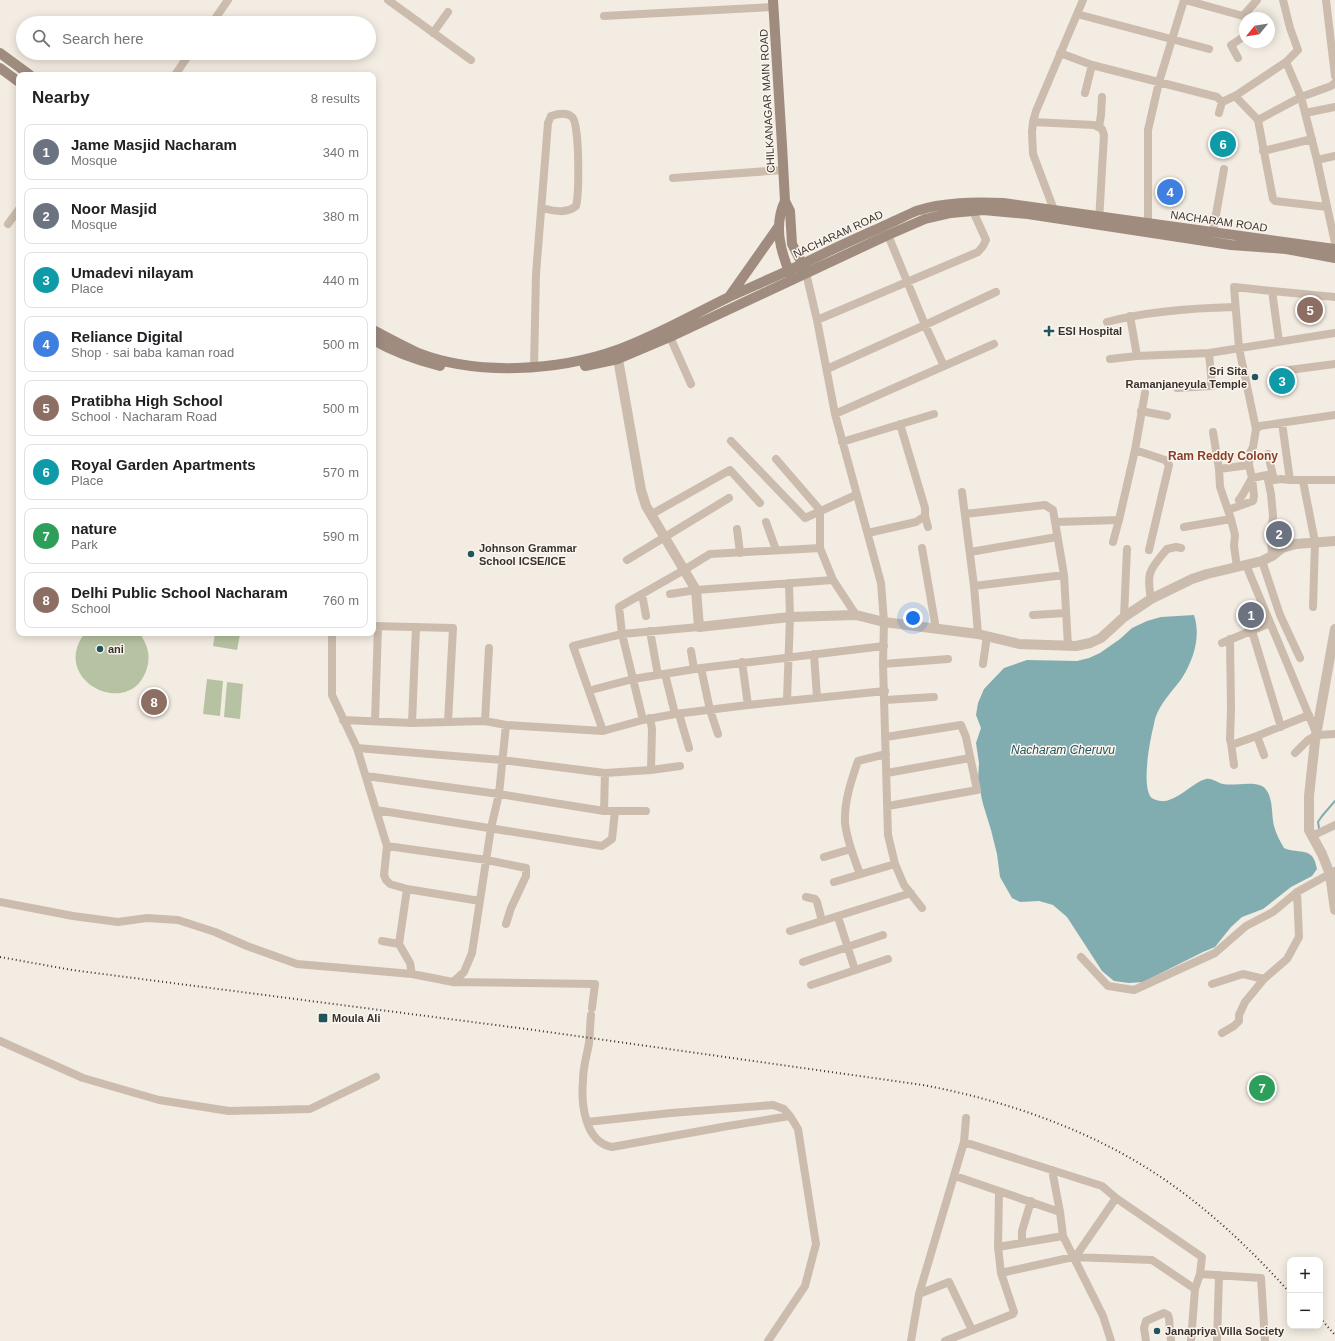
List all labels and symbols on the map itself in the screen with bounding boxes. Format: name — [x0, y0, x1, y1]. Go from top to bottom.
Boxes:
north arrow — [1239, 12, 1275, 48]
street label: CHILKANAGAR MAIN ROAD — [757, 29, 777, 173]
pin: 6 — [1210, 129, 1236, 159]
pin: 4 — [1157, 177, 1183, 207]
street label: NACHARAM ROAD — [791, 208, 885, 260]
street label: NACHARAM ROAD — [1170, 208, 1268, 234]
pin: 5 — [1297, 295, 1323, 325]
marker: ESI Hospital — [1043, 325, 1055, 337]
place label: ESI Hospital — [1058, 325, 1122, 337]
place label: Sri Sita Ramanjaneyula Temple — [1126, 365, 1248, 390]
pin: 3 — [1269, 366, 1295, 396]
marker: Sri Sita Ramanjaneyula Temple — [1250, 372, 1260, 382]
district label: Ram Reddy Colony — [1168, 449, 1278, 463]
pin: 2 — [1266, 519, 1292, 549]
place label: Johnson Grammar School ICSE/ICE — [479, 542, 578, 567]
marker: Johnson Grammar School ICSE/ICE — [466, 549, 476, 559]
pin: 1 — [1238, 600, 1264, 630]
your location — [903, 608, 923, 628]
place label: ani — [108, 643, 124, 655]
marker: ani — [95, 644, 105, 654]
pin: 8 — [141, 687, 167, 717]
water label: Nacharam Cheruvu — [1011, 743, 1115, 757]
marker: Moula Ali — [317, 1012, 329, 1024]
place label: Moula Ali — [332, 1012, 380, 1024]
pin: 7 — [1249, 1073, 1275, 1103]
place label: Janapriya Villa Society — [1165, 1325, 1285, 1337]
marker: Janapriya Villa Society — [1152, 1326, 1162, 1336]

